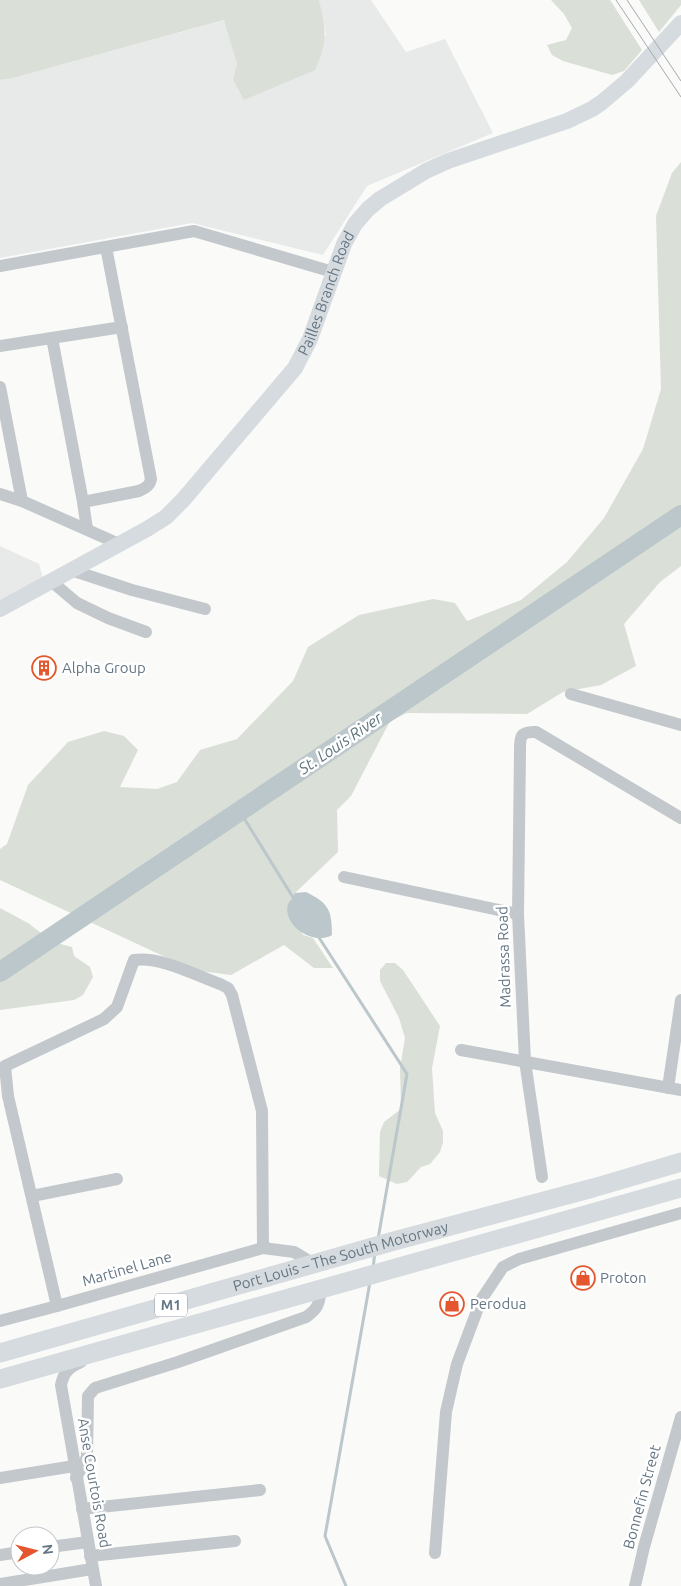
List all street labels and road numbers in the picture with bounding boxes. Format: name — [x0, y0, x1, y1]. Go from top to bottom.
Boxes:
street label: Pailles Branch Road — [294, 228, 357, 358]
street label: Madrassa Road — [493, 906, 514, 1008]
street label: Port Louis – The South Motorway — [231, 1218, 450, 1294]
street label: Martinel Lane — [80, 1248, 174, 1289]
road number: M1 — [155, 1294, 187, 1316]
street label: Anse Courtois Road — [75, 1417, 114, 1549]
street label: Bonnefin Street — [619, 1443, 664, 1551]

